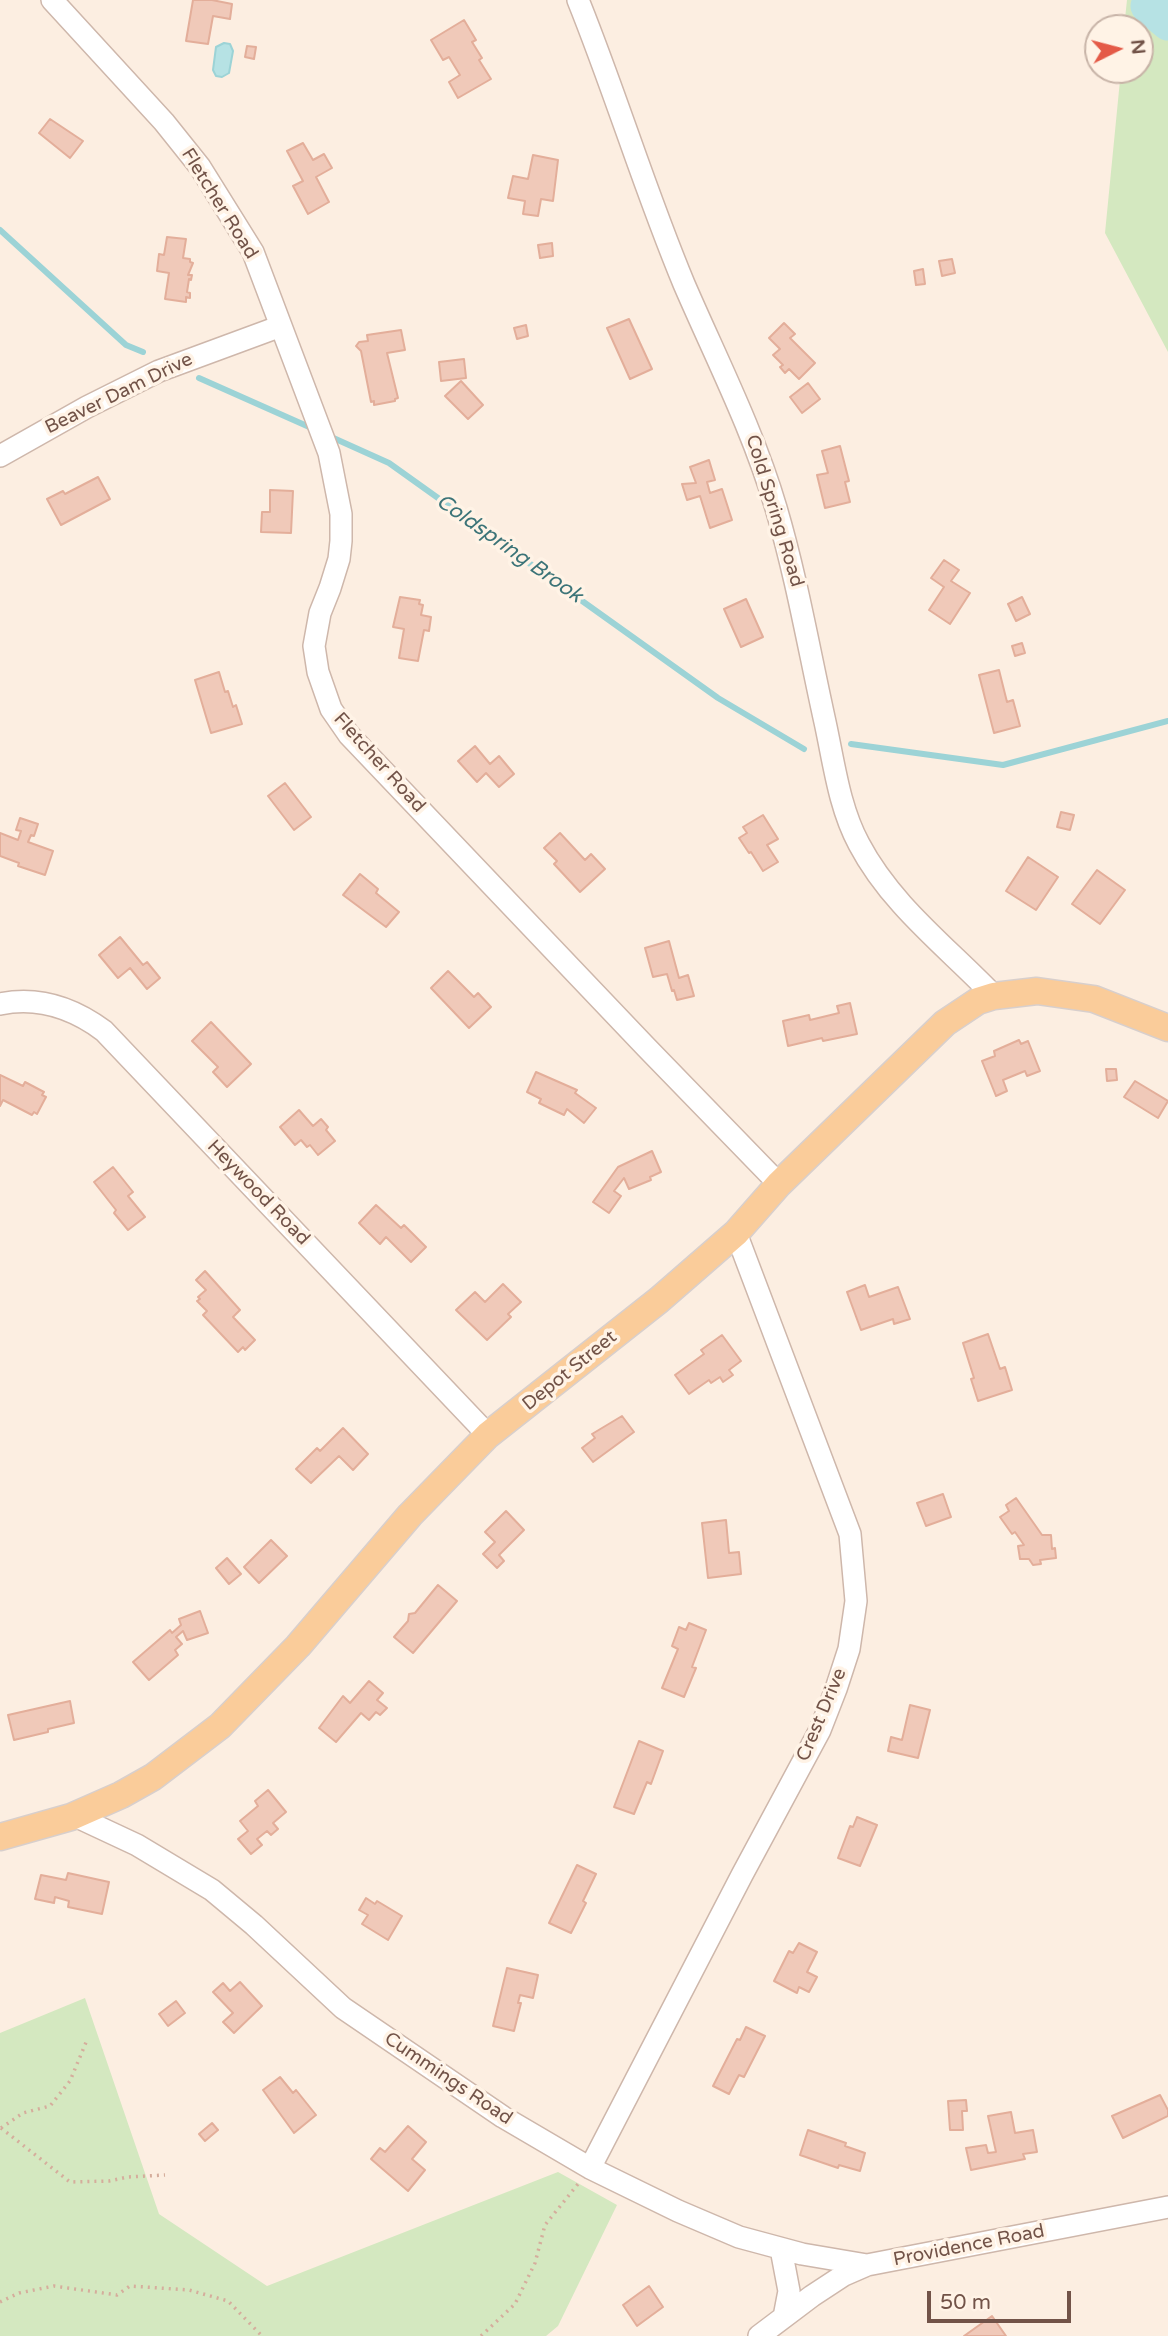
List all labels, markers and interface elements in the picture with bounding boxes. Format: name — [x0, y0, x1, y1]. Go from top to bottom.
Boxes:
north arrow — [1084, 14, 1154, 84]
text: N — [1126, 38, 1150, 56]
street label: Fletcher Road — [176, 144, 262, 264]
street label: Beaver Dam Drive — [42, 348, 196, 440]
street label: Cold Spring Road — [740, 432, 808, 590]
water label: Coldspring Brook — [431, 489, 587, 609]
street label: Fletcher Road — [328, 708, 430, 818]
street label: Heywood Road — [202, 1136, 314, 1250]
street label: Depot Street — [518, 1326, 622, 1416]
street label: Crest Drive — [792, 1665, 852, 1765]
street label: Cummings Road — [380, 2028, 516, 2130]
street label: Providence Road — [891, 2220, 1047, 2272]
scale bar — [930, 2276, 1074, 2320]
text: 50 m — [940, 2290, 991, 2315]

